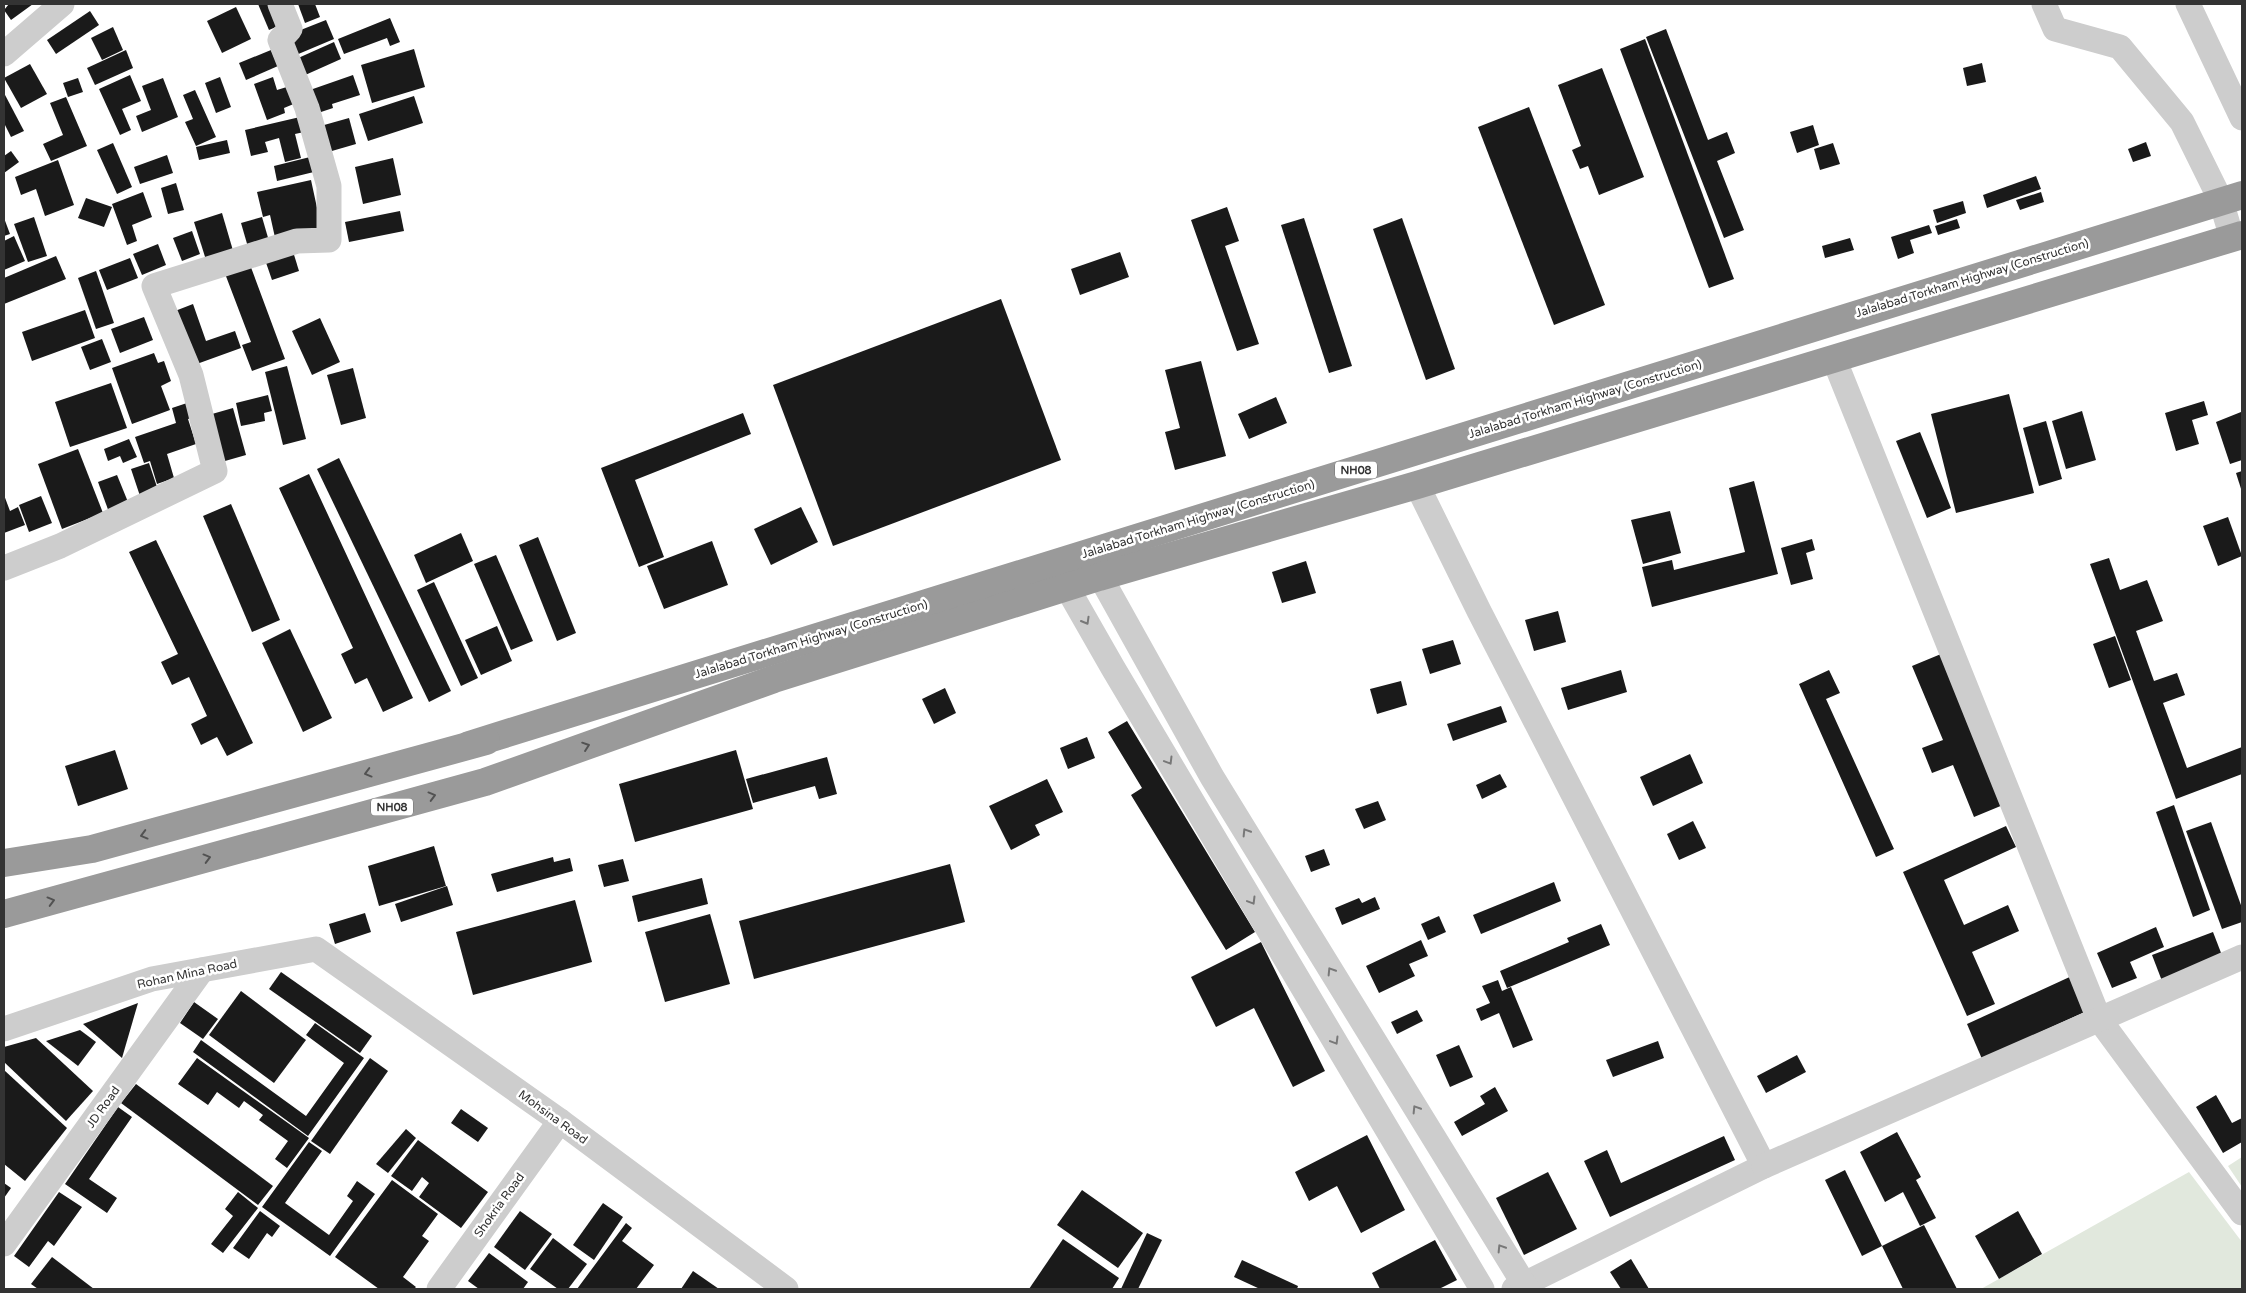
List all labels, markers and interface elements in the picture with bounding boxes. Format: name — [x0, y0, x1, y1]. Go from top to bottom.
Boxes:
street label: Jalalabad Torkham Highway (Construction) — [1854, 236, 2090, 320]
street label: Jalalabad Torkham Highway (Construction) — [1467, 357, 1703, 441]
road number: NH08 — [1335, 462, 1377, 478]
street label: Jalalabad Torkham Highway (Construction) — [1080, 477, 1316, 561]
street label: Jalalabad Torkham Highway (Construction) — [693, 597, 929, 681]
one-way arrow — [1080, 616, 1090, 625]
one-way arrow — [581, 742, 590, 752]
one-way arrow — [1162, 756, 1172, 765]
one-way arrow — [364, 767, 373, 778]
one-way arrow — [427, 791, 436, 802]
road number: NH08 — [371, 799, 413, 816]
one-way arrow — [141, 829, 149, 839]
one-way arrow — [1243, 829, 1252, 838]
one-way arrow — [203, 853, 211, 863]
one-way arrow — [1245, 895, 1255, 904]
one-way arrow — [46, 896, 54, 906]
street label: Rohan Mina Road — [136, 957, 238, 991]
one-way arrow — [1328, 967, 1338, 976]
one-way arrow — [1328, 1035, 1338, 1044]
street label: JD Road — [83, 1084, 123, 1130]
street label: Mohsina Road — [516, 1087, 590, 1147]
one-way arrow — [1413, 1106, 1423, 1115]
street label: Shokria Road — [471, 1170, 527, 1240]
one-way arrow — [1498, 1244, 1508, 1253]

